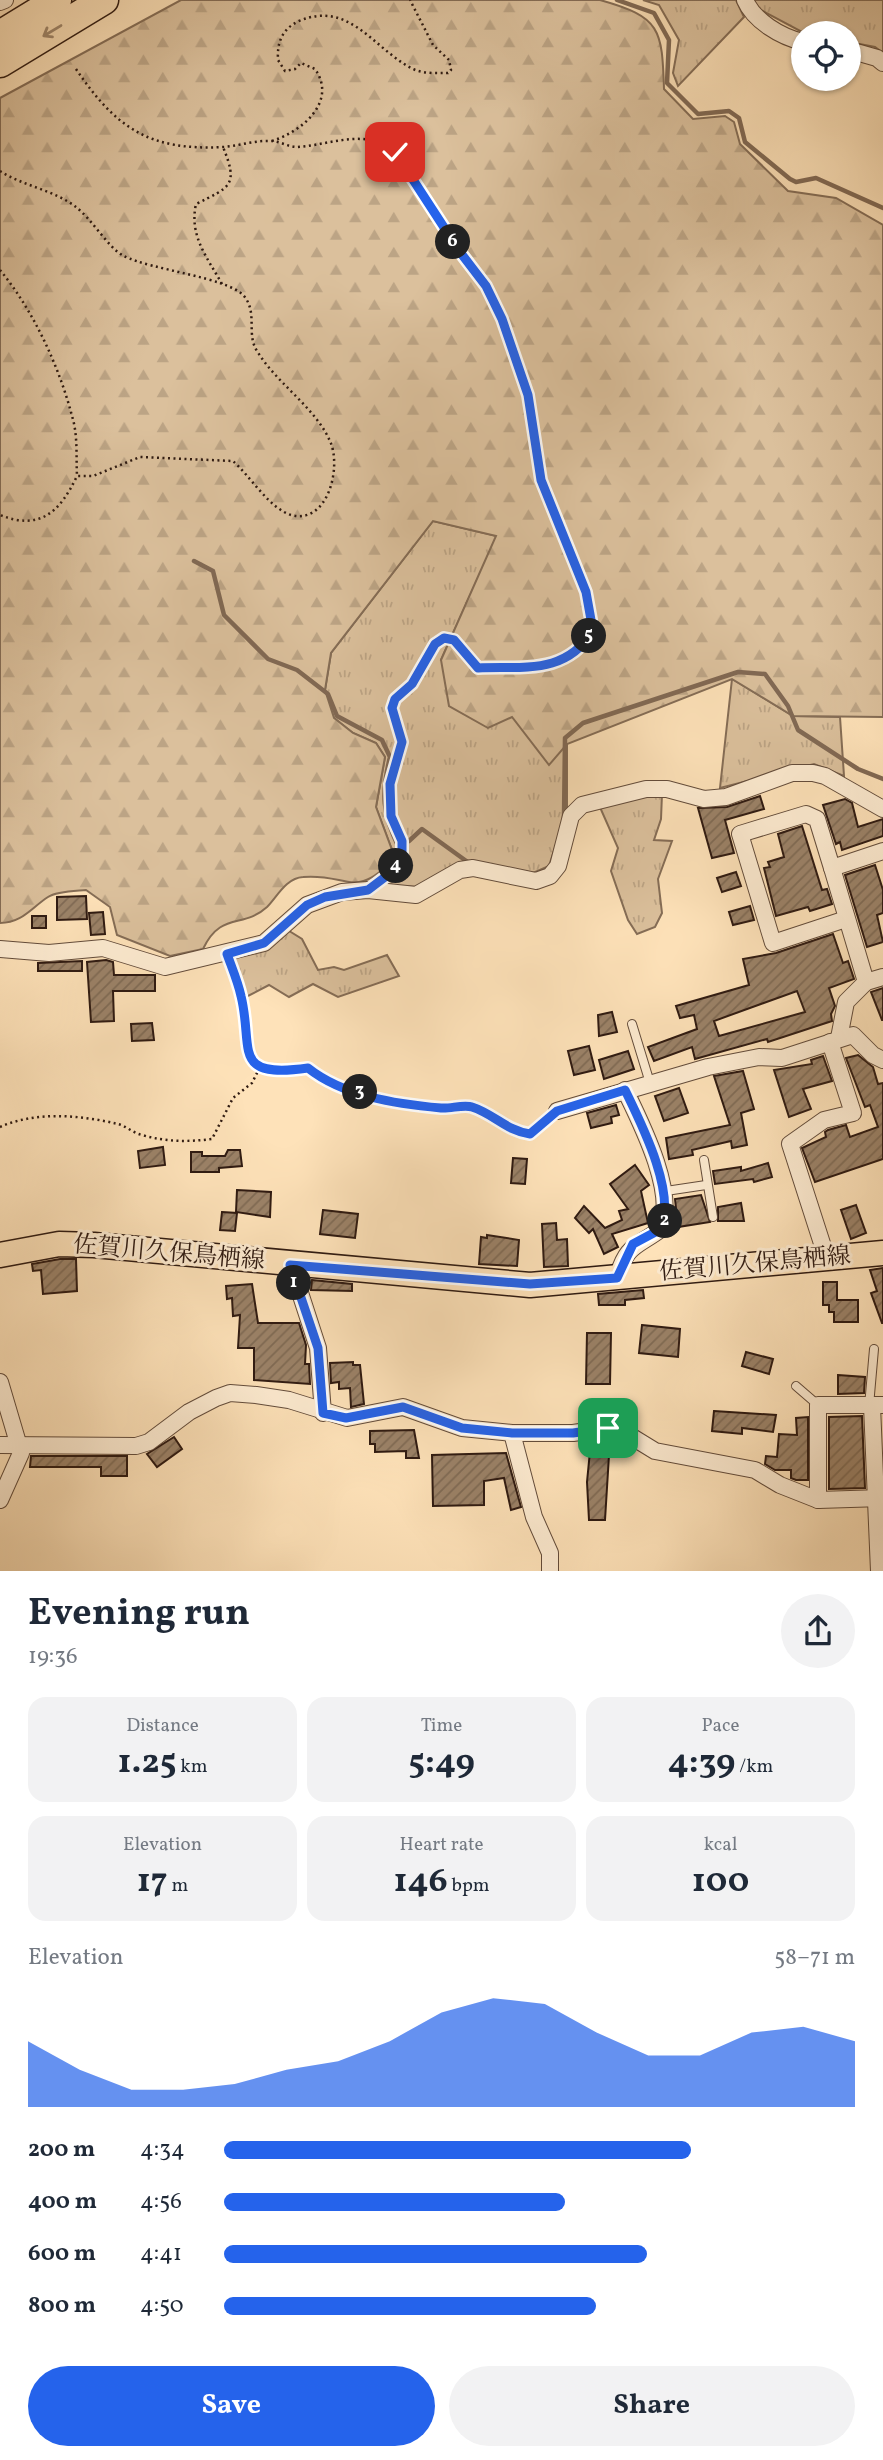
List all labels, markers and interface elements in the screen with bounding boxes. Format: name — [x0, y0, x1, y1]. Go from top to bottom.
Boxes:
map controls — [791, 21, 861, 91]
button: locate — [791, 21, 861, 91]
one-way arrow — [42, 25, 62, 39]
pin — [365, 122, 425, 182]
icon: check — [376, 133, 414, 171]
pin: 6 — [435, 224, 470, 260]
text: 6 — [447, 228, 458, 254]
pin: 5 — [572, 618, 606, 654]
text: 5 — [584, 622, 593, 648]
pin: 4 — [378, 848, 414, 884]
text: 4 — [390, 852, 401, 878]
pin: 3 — [342, 1074, 378, 1110]
text: 3 — [355, 1078, 364, 1104]
pin: 2 — [648, 1204, 682, 1238]
text: 2 — [660, 1207, 669, 1233]
street label: 佐賀川久保鳥栖線 — [72, 1229, 266, 1279]
street label: 佐賀川久保鳥栖線 — [658, 1240, 852, 1290]
pin: 1 — [276, 1266, 312, 1300]
text: 1 — [290, 1269, 297, 1295]
pin — [578, 1398, 638, 1458]
icon: arrive — [589, 1409, 627, 1447]
text: Evening run — [28, 1588, 250, 1641]
button: share — [781, 1594, 855, 1668]
text: 19:36 — [28, 1641, 78, 1673]
text: Distance — [126, 1713, 199, 1739]
text: Time — [421, 1713, 462, 1739]
text: Pace — [701, 1713, 740, 1739]
text: 1.25 — [117, 1739, 177, 1787]
text: 5:49 — [408, 1739, 475, 1787]
text: 4:39 — [668, 1739, 735, 1787]
text: km — [177, 1754, 208, 1780]
text: /km — [735, 1754, 773, 1780]
text: Elevation — [123, 1832, 202, 1858]
text: Heart rate — [400, 1832, 483, 1858]
text: kcal — [704, 1832, 737, 1858]
text: 17 — [137, 1858, 168, 1906]
text: 146 — [393, 1858, 448, 1906]
text: 100 — [692, 1858, 749, 1906]
text: m — [168, 1873, 188, 1899]
text: bpm — [448, 1873, 490, 1899]
text: Elevation — [28, 1942, 124, 1974]
text: 58–71 m — [774, 1942, 855, 1974]
text: 200 m — [28, 2134, 95, 2166]
text: 4:34 — [140, 2134, 185, 2166]
text: 400 m — [28, 2186, 97, 2218]
text: 4:56 — [140, 2186, 182, 2218]
text: 600 m — [28, 2238, 96, 2270]
text: 4:41 — [140, 2238, 182, 2270]
text: 800 m — [28, 2290, 96, 2322]
text: 4:50 — [140, 2290, 184, 2322]
button: Save — [28, 2366, 435, 2446]
button: Share — [449, 2366, 855, 2446]

